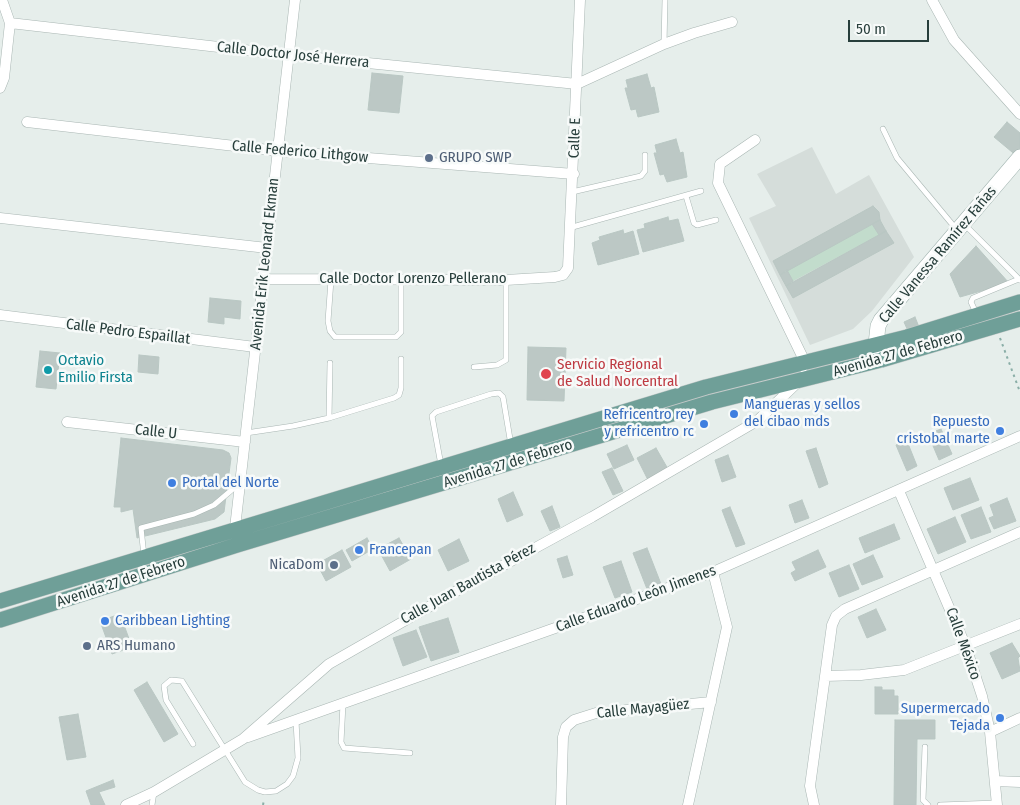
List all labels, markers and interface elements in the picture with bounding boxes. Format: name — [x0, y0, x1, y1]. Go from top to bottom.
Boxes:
scale bar — [850, 10, 931, 42]
text: 50 m — [856, 20, 886, 38]
street label: Calle Doctor José Herrera — [216, 38, 370, 72]
street label: Calle E — [565, 117, 585, 159]
street label: Calle Federico Lithgow — [231, 137, 369, 167]
place label: GRUPO SWP — [439, 149, 512, 167]
marker: GRUPO SWP — [423, 152, 435, 164]
street label: Avenida Erik Leonard Ekman — [247, 177, 283, 351]
street label: Calle Vanessa Ramírez Fañas — [875, 183, 1001, 327]
street label: Calle Doctor Lorenzo Pellerano — [319, 270, 507, 288]
street label: Calle Pedro Espaillat — [65, 315, 191, 349]
street label: Avenida 27 de Febrero — [831, 327, 965, 381]
place label: Octavio Emilio Firsta — [58, 352, 133, 387]
place label: Servicio Regional de Salud Norcentral — [557, 356, 678, 391]
marker: Octavio Emilio Firsta — [42, 364, 54, 376]
marker: Servicio Regional de Salud Norcentral — [539, 367, 553, 381]
place label: Mangueras y sellos del cibao mds — [744, 396, 860, 431]
place label: Refricentro rey y refricentro rc — [604, 406, 694, 441]
marker: Mangueras y sellos del cibao mds — [728, 408, 740, 420]
place label: Repuesto cristobal marte — [897, 413, 990, 448]
marker: Refricentro rey y refricentro rc — [698, 418, 710, 430]
street label: Calle U — [134, 421, 178, 443]
marker: Repuesto cristobal marte — [994, 425, 1006, 437]
street label: Avenida 27 de Febrero — [441, 436, 575, 492]
place label: Portal del Norte — [182, 474, 279, 492]
marker: Portal del Norte — [166, 477, 178, 489]
street label: Calle Juan Bautista Pérez — [398, 539, 538, 629]
place label: Francepan — [369, 541, 432, 559]
marker: Francepan — [353, 544, 365, 556]
street label: Avenida 27 de Febrero — [55, 553, 187, 611]
place label: NicaDom — [269, 556, 324, 574]
marker: NicaDom — [328, 559, 340, 571]
street label: Calle Eduardo León Jimenes — [553, 562, 719, 636]
street label: Calle México — [942, 605, 984, 683]
place label: Caribbean Lighting — [115, 612, 230, 630]
marker: Caribbean Lighting — [99, 615, 111, 627]
place label: ARS Humano — [97, 637, 176, 655]
marker: ARS Humano — [81, 640, 93, 652]
street label: Calle Mayagüez — [596, 695, 690, 723]
place label: Supermercado Tejada — [901, 700, 990, 735]
marker: Supermercado Tejada — [994, 712, 1006, 724]

